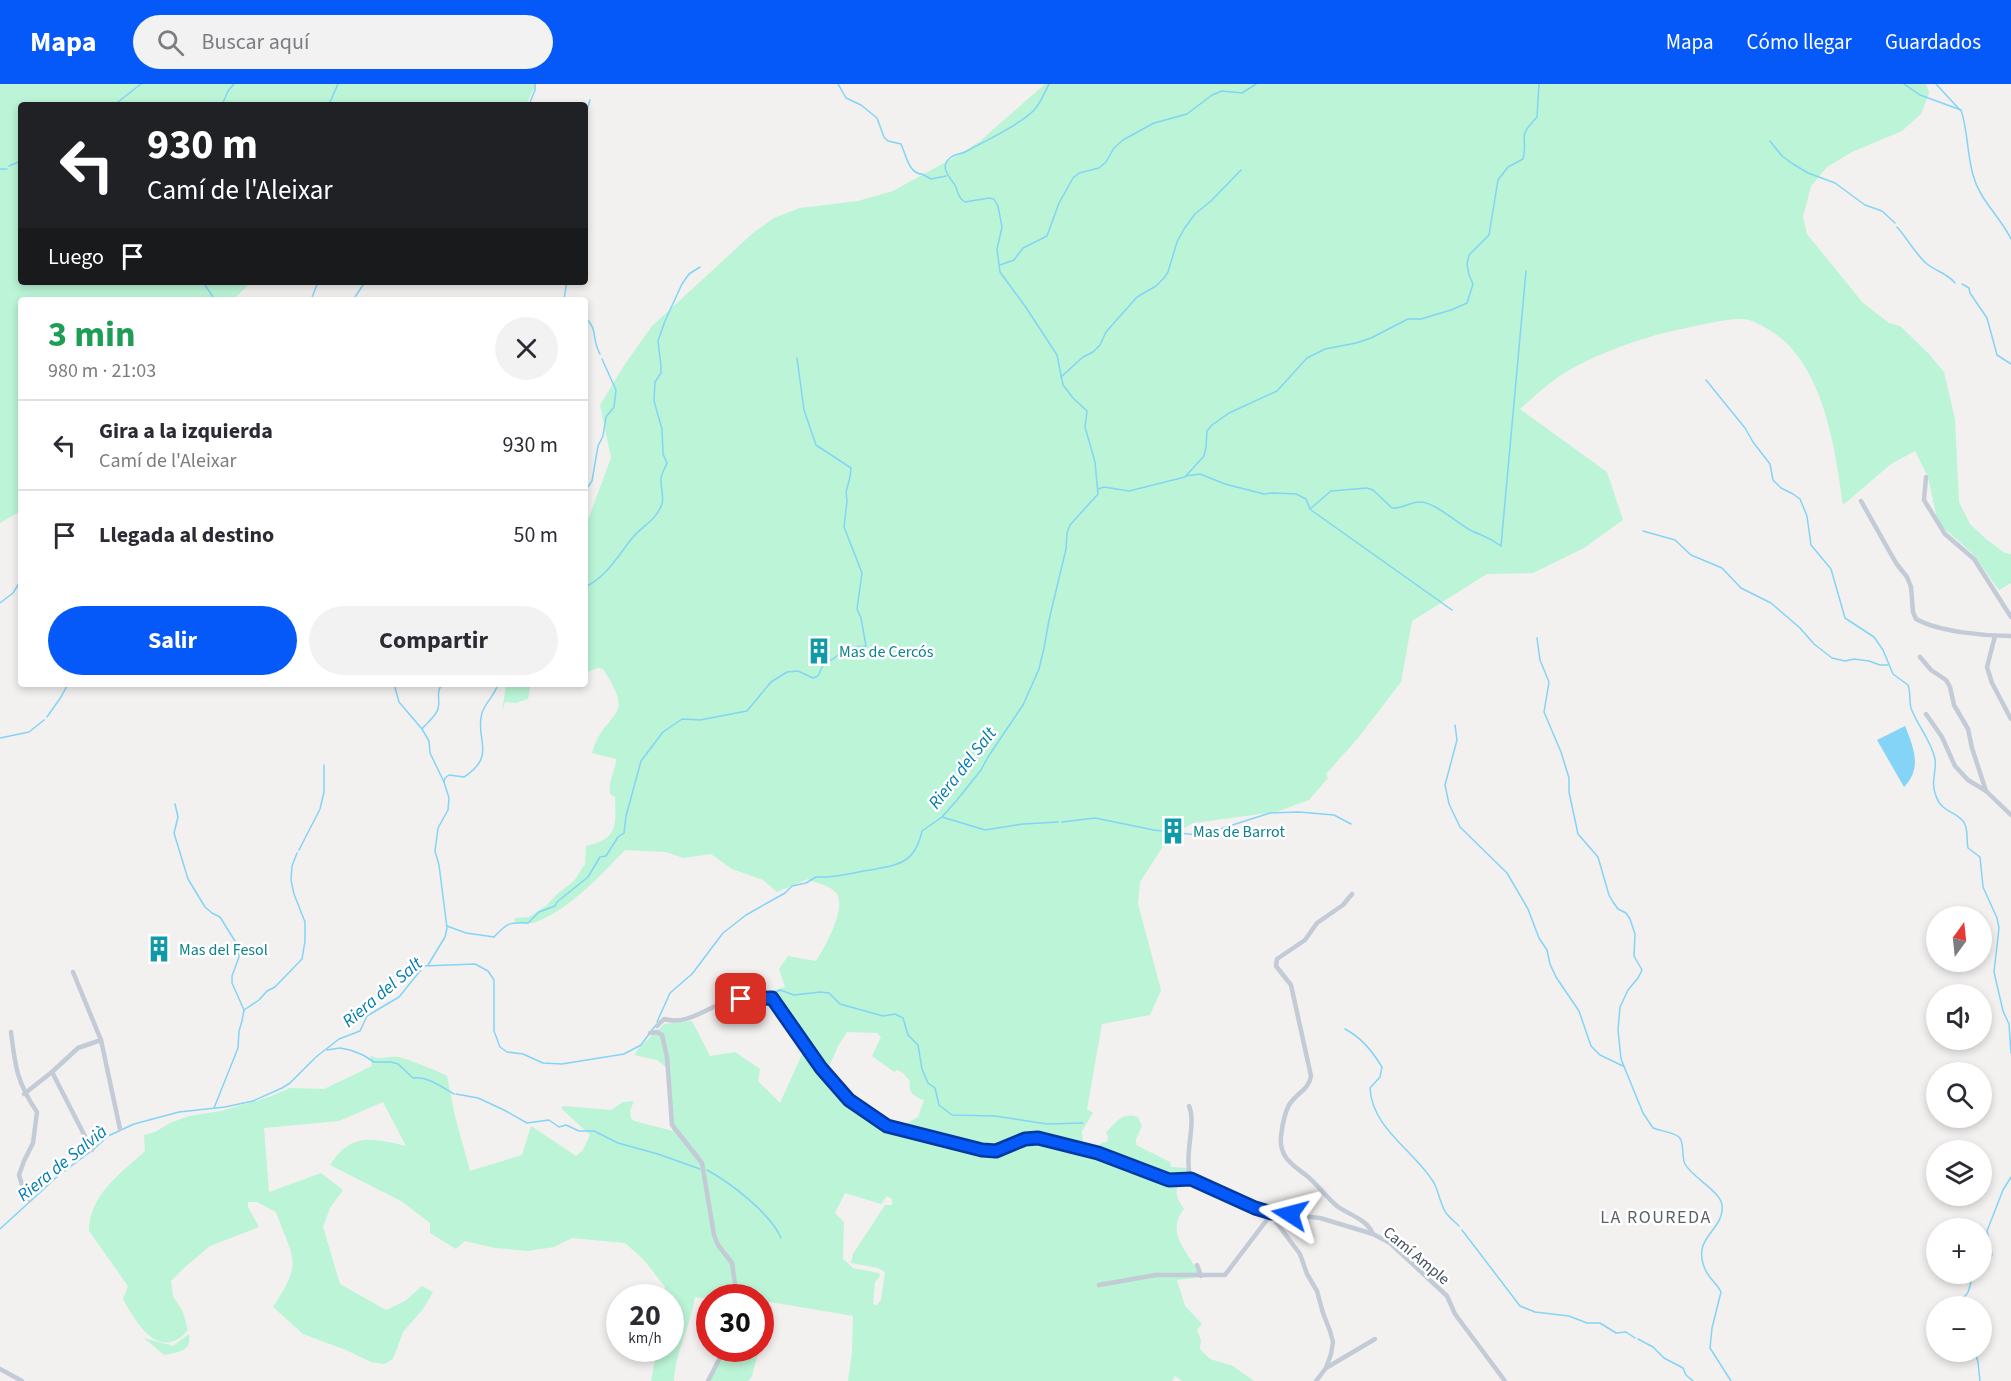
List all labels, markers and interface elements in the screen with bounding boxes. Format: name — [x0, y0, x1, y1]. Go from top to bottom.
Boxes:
search box — [133, 15, 553, 69]
text: Mapa — [30, 22, 97, 62]
icon: search — [154, 26, 187, 59]
text: Buscar aquí — [202, 26, 309, 58]
text: Mapa — [1666, 27, 1714, 57]
text: Cómo llegar — [1747, 27, 1852, 57]
text: Guardados — [1885, 27, 1981, 57]
text: 930 m — [147, 115, 258, 175]
icon: left — [48, 126, 126, 204]
text: Camí de l'Aleixar — [147, 171, 333, 210]
icon: arrive — [116, 240, 149, 273]
text: Luego — [48, 241, 104, 273]
text: 3 min — [48, 309, 136, 360]
button: close — [495, 317, 558, 380]
text: 980 m · 21:03 — [48, 357, 156, 385]
text: Gira a la izquierda — [99, 415, 273, 447]
icon: left — [48, 429, 81, 462]
text: 930 m — [503, 429, 558, 461]
text: Camí de l'Aleixar — [99, 447, 237, 475]
icon: arrive — [48, 519, 81, 552]
text: Llegada al destino — [99, 519, 274, 551]
text: 50 m — [513, 519, 558, 551]
button: Salir — [48, 606, 297, 675]
button: Compartir — [309, 606, 558, 675]
building icon: Mas de Cercós — [804, 636, 834, 666]
place label: Mas de Cercós — [839, 641, 934, 663]
water label: Riera del Salt — [923, 721, 1003, 814]
building icon: Mas de Barrot — [1158, 816, 1188, 846]
place label: Mas de Barrot — [1193, 821, 1285, 843]
north arrow — [1926, 906, 1992, 972]
map controls — [1926, 906, 1992, 1362]
building icon: Mas del Fesol — [144, 934, 174, 964]
place label: Mas del Fesol — [179, 939, 268, 961]
water label: Riera del Salt — [337, 951, 429, 1033]
pin — [715, 973, 766, 1024]
icon: arrive — [724, 982, 757, 1015]
button: sound — [1926, 984, 1992, 1050]
button: search — [1926, 1062, 1992, 1128]
water label: Riera de Salvià — [12, 1119, 113, 1207]
button: layers — [1926, 1140, 1992, 1206]
position arrow — [1258, 1182, 1322, 1246]
district label: LA ROUREDA — [1600, 1205, 1712, 1230]
button: + — [1926, 1218, 1992, 1284]
street label: Camí Ample — [1378, 1221, 1454, 1290]
speed limit sign: 30 — [696, 1284, 774, 1362]
text: 20 — [629, 1294, 661, 1337]
button: − — [1926, 1296, 1992, 1362]
text: km/h — [628, 1328, 662, 1349]

